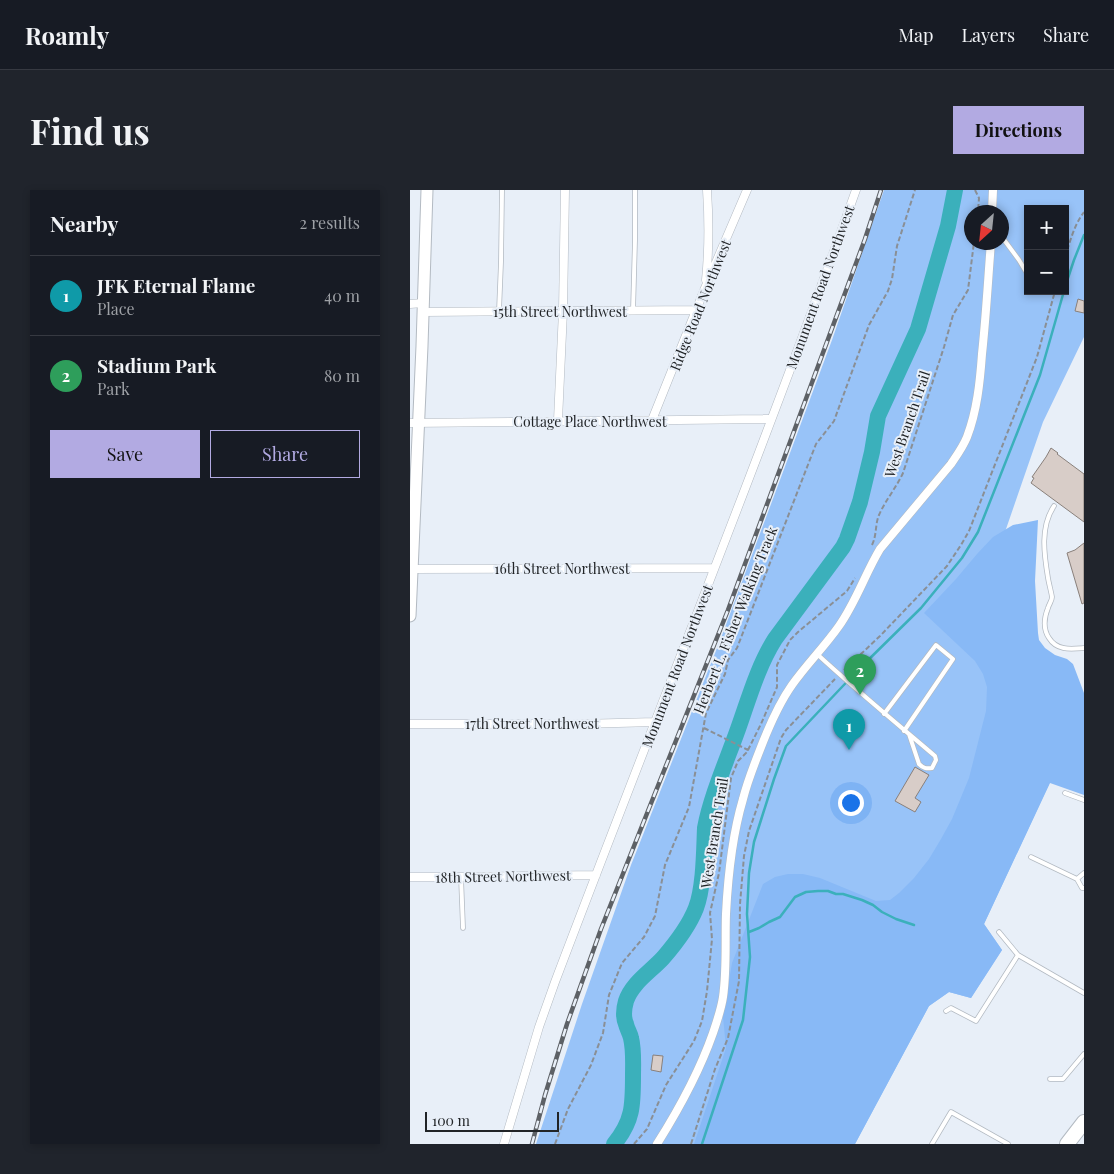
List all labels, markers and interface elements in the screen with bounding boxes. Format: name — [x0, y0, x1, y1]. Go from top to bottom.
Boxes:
text: Roamly — [25, 19, 109, 51]
text: Map — [898, 23, 933, 47]
text: Layers — [961, 23, 1015, 47]
text: Share — [1043, 23, 1089, 47]
button: Directions — [953, 106, 1084, 154]
text: Find us — [30, 107, 150, 154]
street label: Monument Road Northwest — [781, 201, 859, 372]
north arrow — [964, 205, 1009, 250]
map controls — [1024, 205, 1069, 295]
button: + — [1024, 205, 1069, 250]
text: Nearby — [50, 209, 119, 237]
text: 2 results — [300, 212, 360, 233]
street label: Ridge Road Northwest — [665, 236, 735, 373]
button: − — [1024, 250, 1069, 295]
text: JFK Eternal Flame — [97, 272, 255, 298]
text: 1 — [63, 285, 69, 306]
text: 40 m — [324, 285, 360, 306]
text: Place — [97, 298, 135, 319]
street label: 15th Street Northwest — [493, 302, 628, 321]
text: Stadium Park — [97, 352, 216, 378]
text: 2 — [62, 365, 70, 386]
text: 80 m — [324, 365, 360, 386]
street label: West Branch Trail — [880, 368, 934, 481]
text: Park — [97, 378, 130, 399]
street label: Cottage Place Northwest — [513, 412, 668, 431]
button: Save — [50, 430, 200, 478]
button: Share — [210, 430, 360, 478]
street label: Herbert L. Fisher Walking Track — [689, 523, 781, 717]
street label: 16th Street Northwest — [494, 559, 631, 578]
street label: Monument Road Northwest — [637, 581, 717, 750]
pin: 2 — [844, 654, 876, 695]
pin: 1 — [833, 709, 865, 750]
street label: 17th Street Northwest — [465, 714, 600, 733]
street label: West Branch Trail — [696, 776, 732, 891]
your location — [838, 790, 864, 816]
street label: 18th Street Northwest — [435, 865, 572, 887]
scale bar — [425, 1109, 559, 1132]
text: 100 m — [432, 1111, 470, 1130]

